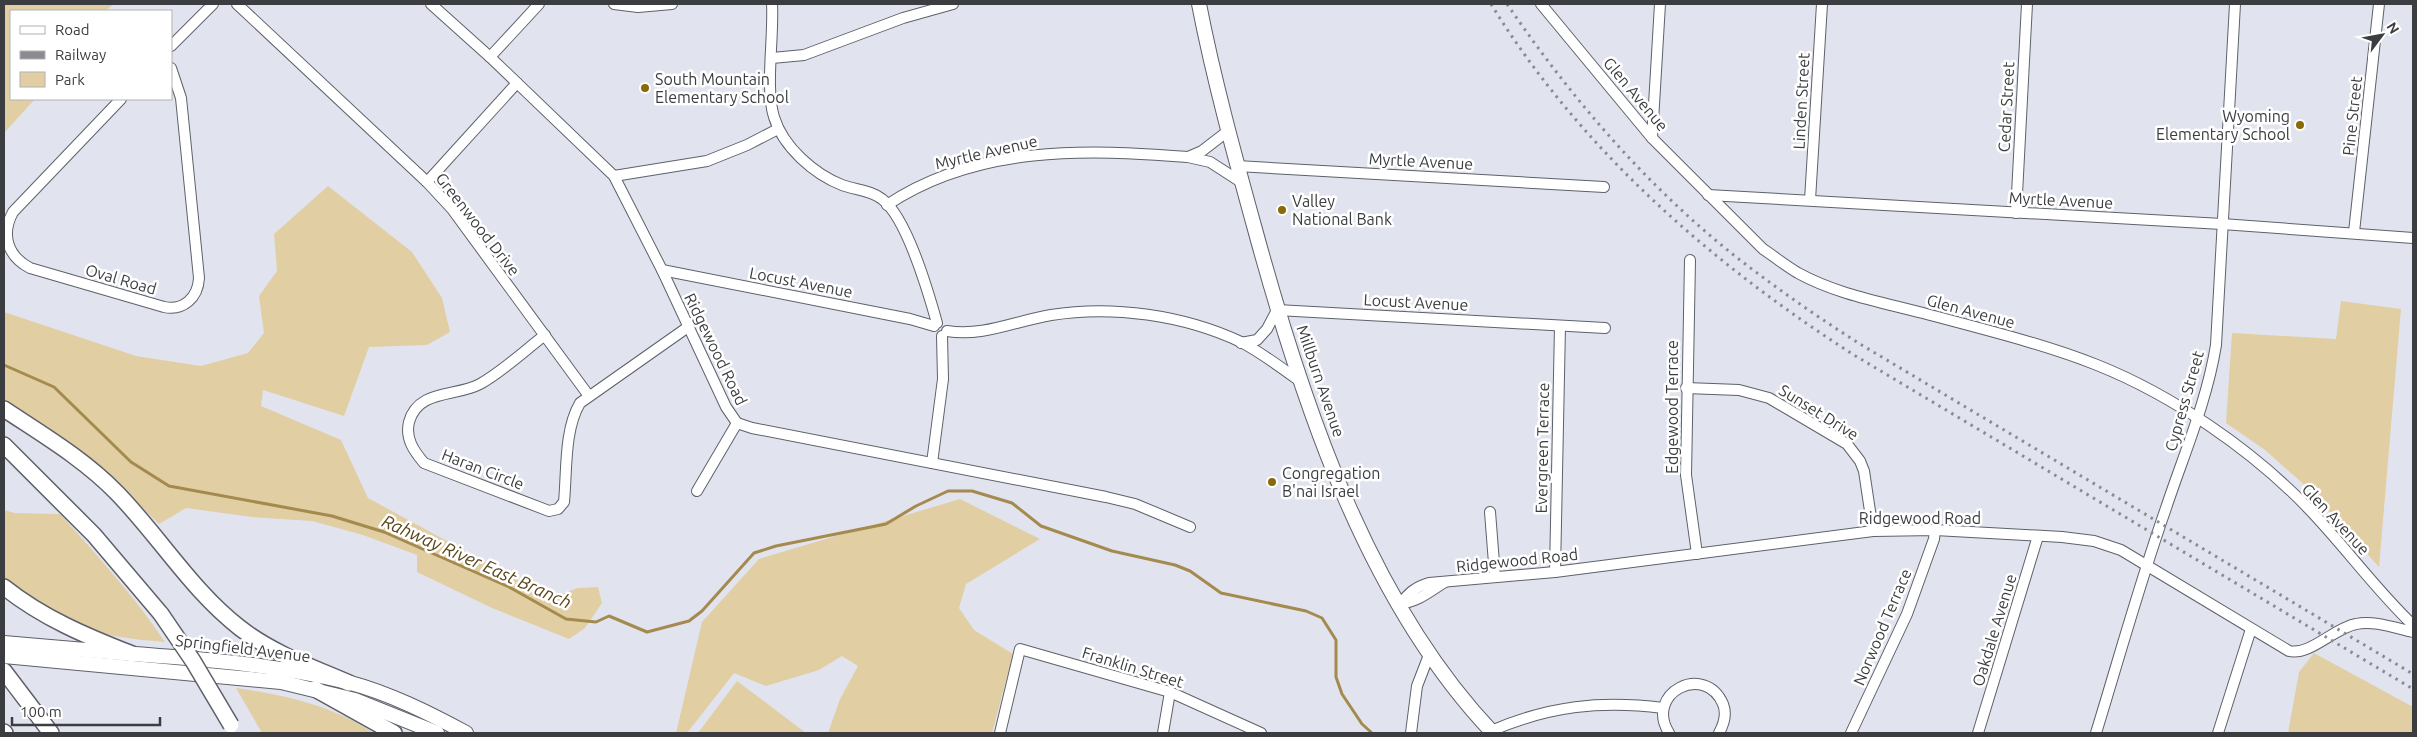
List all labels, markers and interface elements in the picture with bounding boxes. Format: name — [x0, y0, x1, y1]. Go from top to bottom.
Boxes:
legend — [10, 10, 172, 100]
north arrow — [2357, 10, 2407, 60]
text: N — [2383, 19, 2403, 37]
text: Road — [55, 21, 90, 38]
text: Railway — [55, 46, 106, 63]
street label: Linden Street — [1789, 51, 1813, 150]
street label: Glen Avenue — [1600, 54, 1672, 134]
street label: Cedar Street — [1995, 61, 2017, 153]
place label: South Mountain Elementary School — [655, 70, 789, 106]
text: Park — [55, 71, 85, 88]
street label: Pine Street — [2339, 75, 2365, 157]
marker: South Mountain Elementary School — [639, 82, 651, 94]
place label: Wyoming Elementary School — [2156, 107, 2290, 143]
marker: Wyoming Elementary School — [2294, 119, 2306, 131]
street label: Myrtle Avenue — [933, 131, 1039, 173]
street label: Myrtle Avenue — [1368, 149, 1474, 173]
street label: Greenwood Drive — [432, 169, 524, 279]
street label: Myrtle Avenue — [2008, 188, 2114, 212]
place label: Valley National Bank — [1292, 192, 1392, 228]
marker: Valley National Bank — [1276, 204, 1288, 216]
street label: Oval Road — [83, 260, 159, 298]
street label: Locust Avenue — [748, 263, 854, 301]
street label: Ridgewood Road — [681, 290, 751, 408]
street label: Locust Avenue — [1363, 290, 1469, 314]
street label: Glen Avenue — [1925, 291, 2017, 331]
street label: Millburn Avenue — [1293, 323, 1349, 439]
street label: Edgewood Terrace — [1663, 340, 1681, 474]
street label: Cypress Street — [2161, 348, 2207, 453]
street label: Sunset Drive — [1776, 380, 1862, 444]
street label: Evergreen Terrace — [1532, 383, 1552, 513]
street label: Haran Circle — [439, 445, 527, 493]
place label: Congregation B'nai Israel — [1282, 464, 1380, 500]
marker: Congregation B'nai Israel — [1266, 476, 1278, 488]
street label: Glen Avenue — [2299, 480, 2373, 558]
street label: Ridgewood Road — [1859, 509, 1981, 527]
water label: Rahway River East Branch — [379, 510, 575, 612]
street label: Ridgewood Road — [1455, 545, 1579, 575]
street label: Norwood Terrace — [1849, 566, 1915, 688]
street label: Oakdale Avenue — [1968, 572, 2020, 688]
street label: Springfield Avenue — [174, 631, 312, 665]
street label: Franklin Street — [1080, 643, 1187, 691]
scale bar — [12, 694, 160, 726]
text: 100 m — [20, 703, 62, 720]

